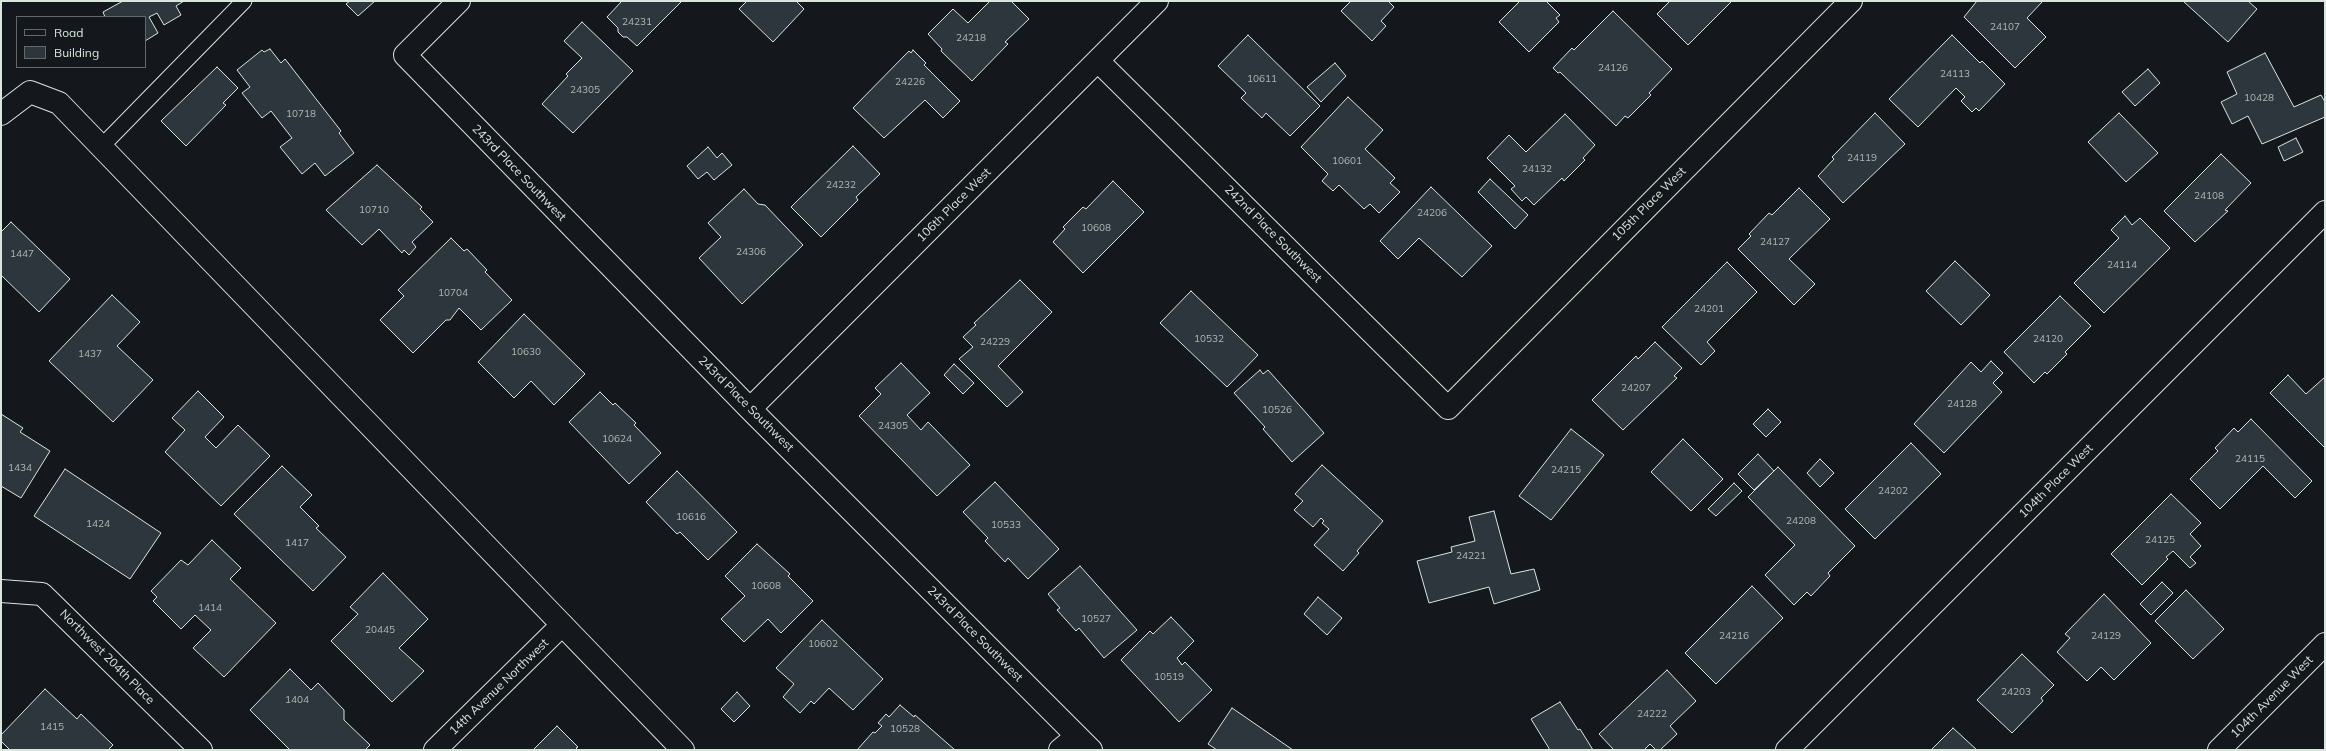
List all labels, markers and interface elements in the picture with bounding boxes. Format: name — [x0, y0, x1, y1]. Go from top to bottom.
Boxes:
legend — [16, 16, 146, 68]
house number: 24231 — [622, 16, 652, 28]
house number: 24107 — [1990, 21, 2020, 33]
text: Road — [54, 25, 83, 40]
house number: 24218 — [956, 32, 986, 44]
text: Building — [54, 45, 99, 60]
house number: 24126 — [1598, 62, 1628, 74]
house number: 24113 — [1940, 68, 1970, 80]
house number: 10611 — [1247, 73, 1277, 85]
house number: 24226 — [895, 76, 925, 88]
house number: 24305 — [570, 84, 600, 96]
house number: 10428 — [2244, 92, 2274, 104]
house number: 10718 — [286, 108, 316, 120]
street label: 243rd Place Southwest — [469, 122, 569, 224]
house number: 24119 — [1847, 152, 1877, 164]
house number: 10601 — [1332, 155, 1362, 167]
house number: 24132 — [1522, 163, 1552, 175]
street label: 105th Place West — [1609, 164, 1689, 244]
street label: 106th Place West — [914, 165, 994, 245]
house number: 24232 — [826, 179, 856, 191]
street label: 242nd Place Southwest — [1221, 182, 1325, 286]
house number: 24108 — [2194, 190, 2224, 202]
house number: 10710 — [359, 204, 389, 216]
house number: 24206 — [1417, 207, 1447, 219]
house number: 10608 — [1081, 222, 1111, 234]
house number: 24127 — [1760, 236, 1790, 248]
house number: 24306 — [736, 246, 766, 258]
house number: 1447 — [10, 248, 34, 260]
house number: 24114 — [2107, 259, 2137, 271]
house number: 10704 — [438, 287, 468, 299]
house number: 24201 — [1694, 303, 1724, 315]
house number: 10532 — [1194, 333, 1224, 345]
house number: 24120 — [2033, 333, 2063, 345]
house number: 24229 — [980, 336, 1010, 348]
house number: 10630 — [511, 346, 541, 358]
house number: 1437 — [78, 348, 102, 360]
street label: 243rd Place Southwest — [695, 353, 797, 455]
house number: 24207 — [1621, 382, 1651, 394]
house number: 24128 — [1947, 398, 1977, 410]
house number: 10526 — [1262, 404, 1292, 416]
house number: 24305 — [878, 420, 908, 432]
house number: 10624 — [602, 433, 632, 445]
street label: 104th Place West — [2016, 441, 2096, 521]
house number: 24115 — [2235, 453, 2265, 465]
house number: 1434 — [8, 462, 32, 474]
house number: 24215 — [1551, 464, 1581, 476]
house number: 24202 — [1878, 485, 1908, 497]
house number: 10616 — [676, 511, 706, 523]
house number: 24208 — [1786, 515, 1816, 527]
house number: 1424 — [86, 518, 110, 530]
house number: 10533 — [991, 519, 1021, 531]
house number: 24125 — [2145, 534, 2175, 546]
house number: 1417 — [285, 537, 309, 549]
house number: 24221 — [1456, 550, 1486, 562]
house number: 10608 — [751, 580, 781, 592]
street label: 243rd Place Southwest — [924, 583, 1026, 685]
house number: 1414 — [198, 602, 222, 614]
street label: Northwest 204th Place — [57, 607, 157, 707]
house number: 10527 — [1081, 613, 1111, 625]
house number: 20445 — [365, 624, 395, 636]
house number: 24216 — [1719, 630, 1749, 642]
house number: 24129 — [2091, 630, 2121, 642]
street label: 14th Avenue Northwest — [446, 636, 552, 738]
house number: 10602 — [808, 638, 838, 650]
street label: 104th Avenue West — [2228, 653, 2316, 741]
house number: 10519 — [1154, 671, 1184, 683]
house number: 24203 — [2001, 686, 2031, 698]
house number: 1404 — [285, 694, 309, 706]
house number: 24222 — [1637, 708, 1667, 720]
house number: 1415 — [40, 721, 64, 733]
house number: 10528 — [890, 723, 920, 735]

